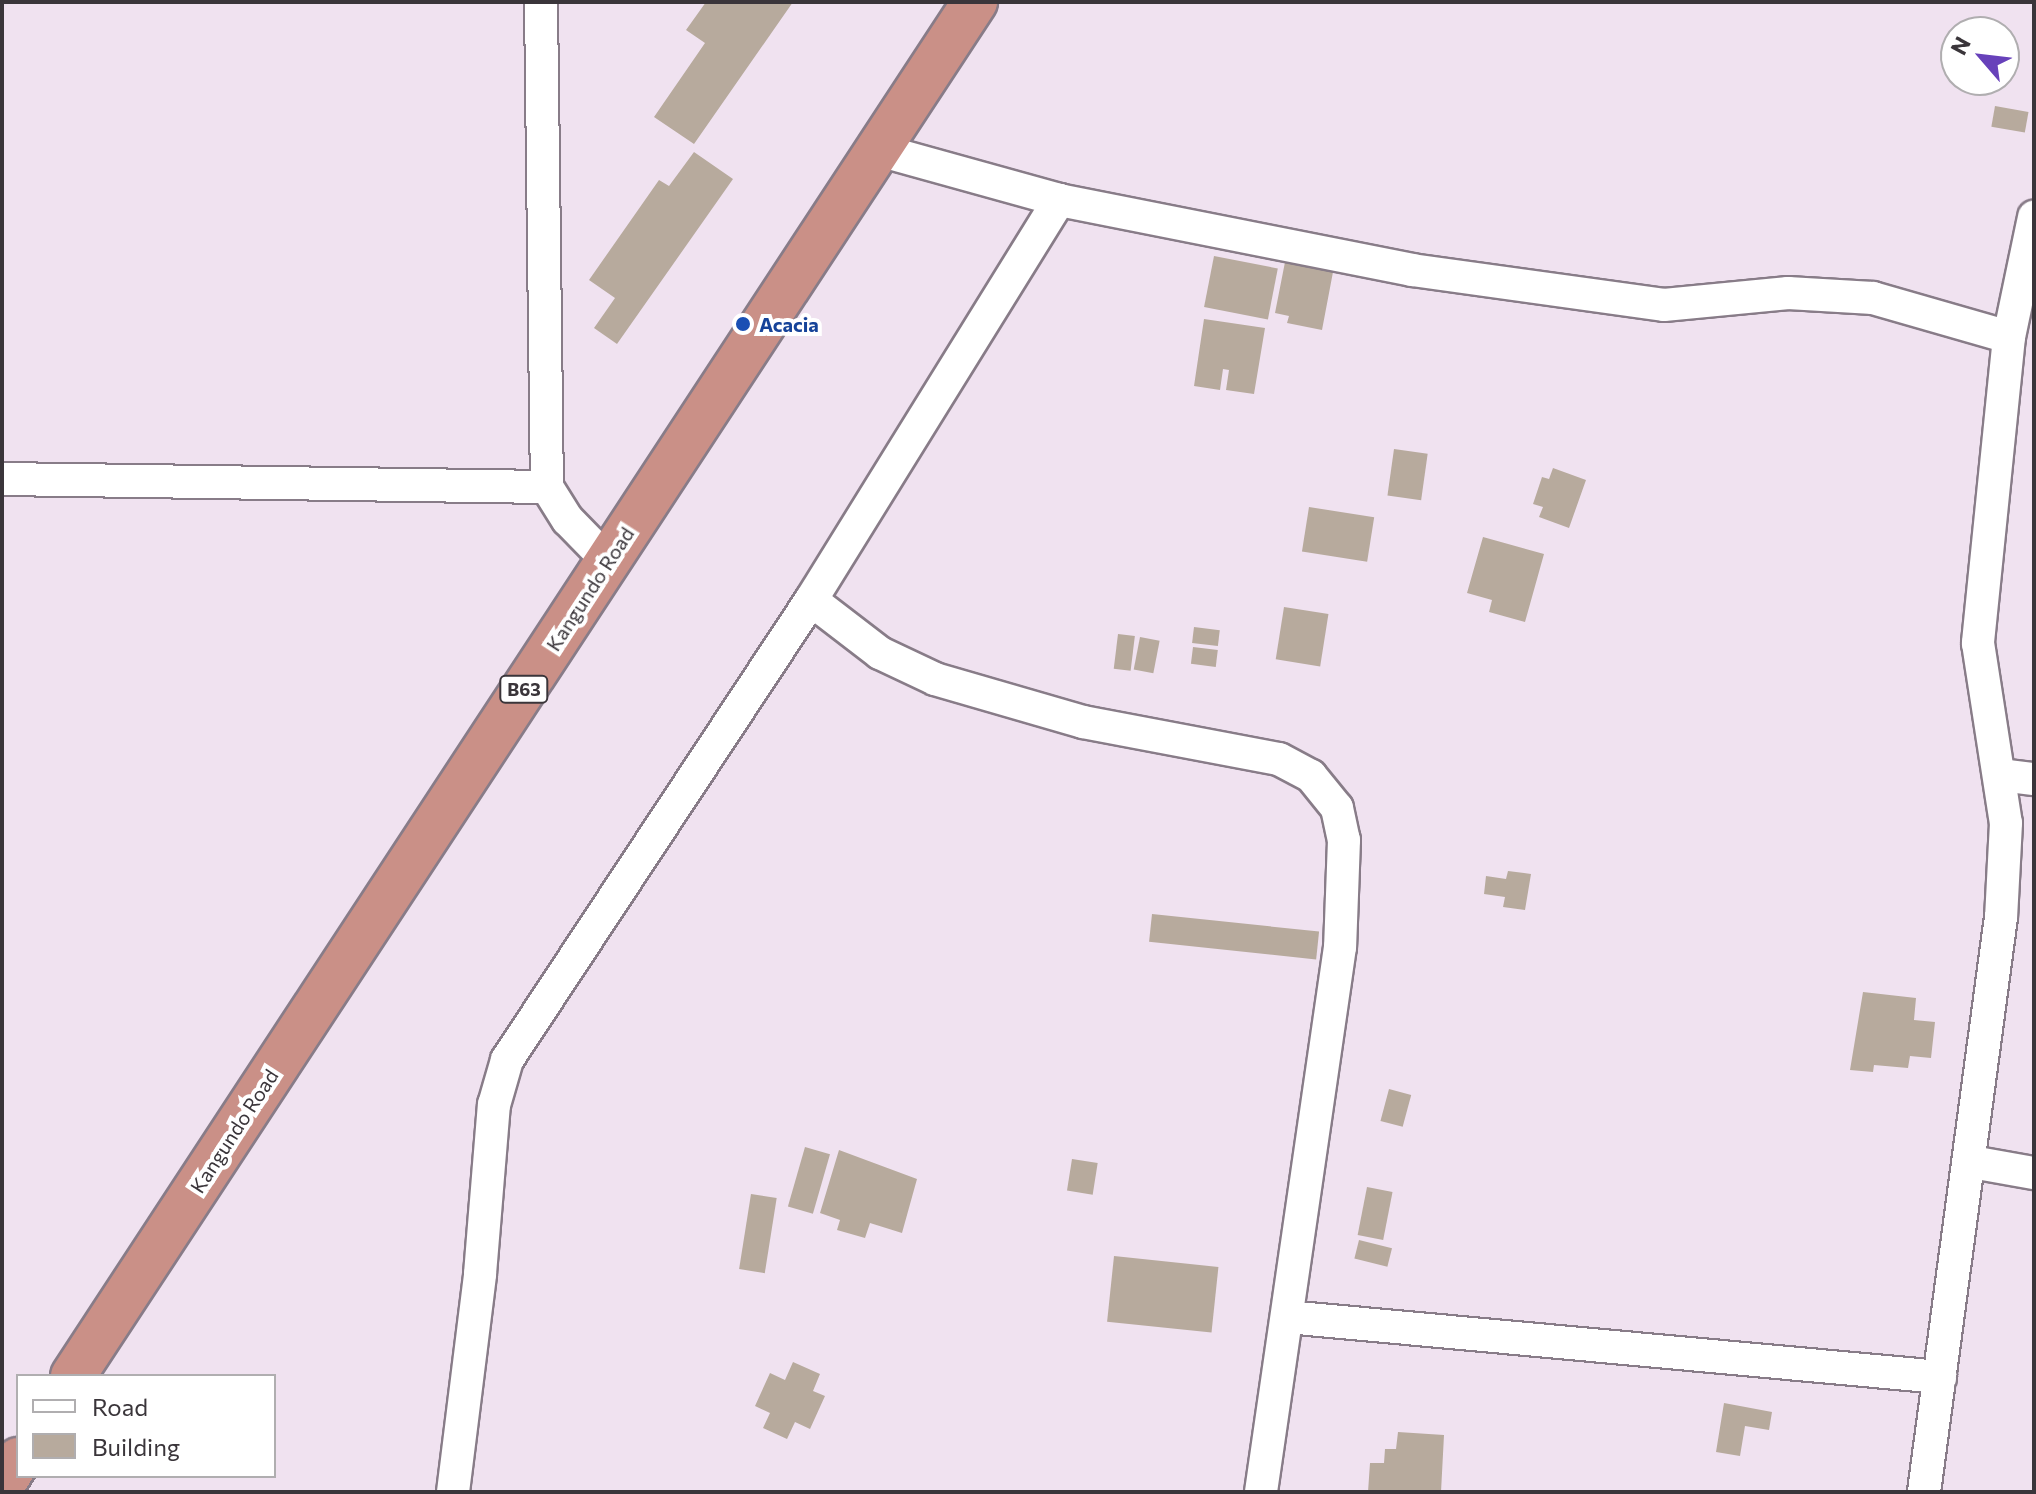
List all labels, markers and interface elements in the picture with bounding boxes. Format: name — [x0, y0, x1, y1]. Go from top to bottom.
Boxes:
north arrow — [1940, 16, 2020, 96]
text: N — [1944, 32, 1976, 59]
place label: Acacia — [759, 312, 819, 336]
marker: Acacia — [734, 315, 752, 333]
street label: Kangundo Road — [541, 523, 639, 655]
road number: B63 — [498, 675, 550, 703]
street label: Kangundo Road — [185, 1065, 283, 1197]
legend — [16, 1374, 276, 1478]
text: Road — [92, 1392, 148, 1421]
text: Building — [92, 1432, 180, 1461]

